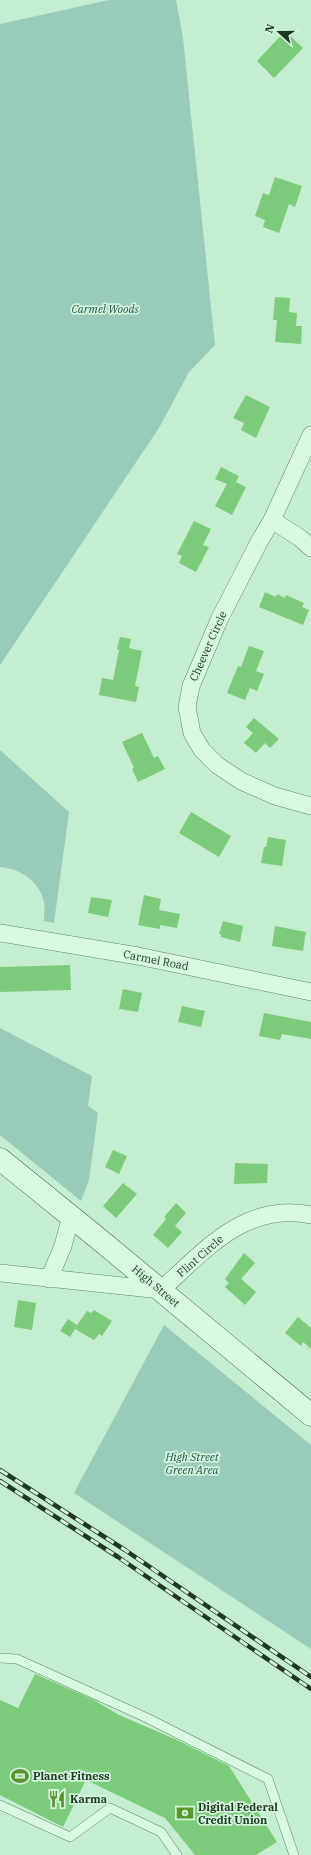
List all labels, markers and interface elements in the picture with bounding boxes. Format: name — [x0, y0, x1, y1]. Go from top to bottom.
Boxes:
north arrow — [259, 12, 299, 52]
text: N — [262, 22, 278, 35]
park label: Carmel Woods — [71, 302, 139, 316]
street label: Cheever Circle — [186, 609, 230, 683]
street label: Carmel Road — [122, 947, 190, 973]
street label: Flint Circle — [174, 1232, 226, 1280]
street label: High Street — [129, 1262, 183, 1310]
park label: High Street Green Area — [164, 1450, 220, 1477]
sports icon: Planet Fitness — [10, 1766, 30, 1786]
place label: Planet Fitness — [33, 1769, 110, 1783]
restaurant icon: Karma — [47, 1789, 67, 1809]
place label: Karma — [70, 1792, 107, 1806]
place label: Digital Federal Credit Union — [198, 1800, 278, 1827]
bank icon: Digital Federal Credit Union — [175, 1803, 195, 1823]

